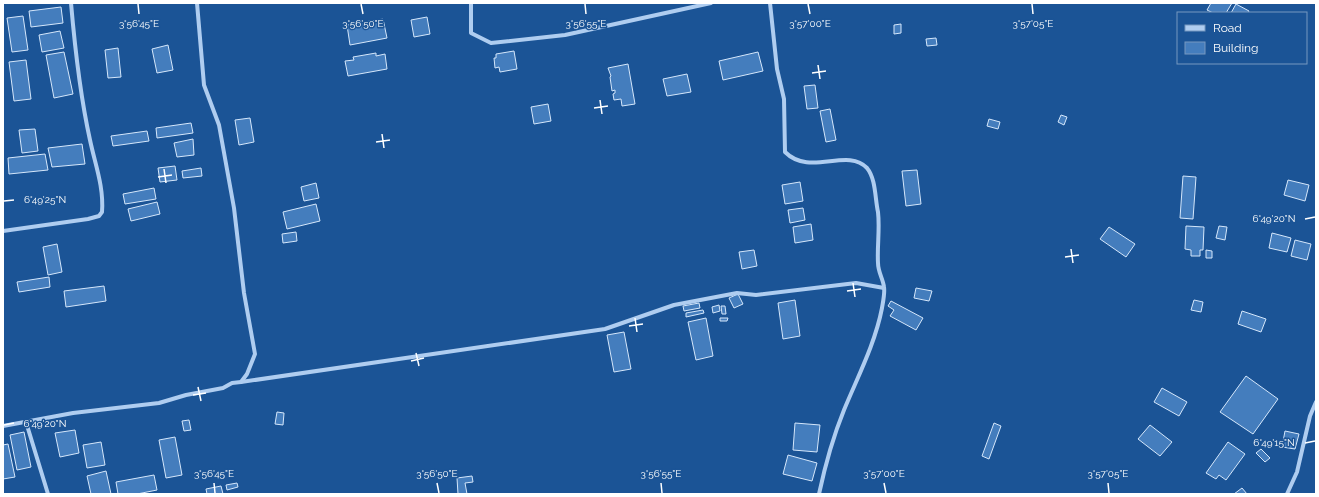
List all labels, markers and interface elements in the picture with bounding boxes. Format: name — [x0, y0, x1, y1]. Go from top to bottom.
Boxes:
legend — [1177, 12, 1307, 64]
text: 3°56'45"E — [119, 18, 159, 29]
text: 3°56'50"E — [342, 18, 384, 29]
text: 3°56'55"E — [566, 18, 606, 29]
text: 3°57'00"E — [789, 18, 831, 29]
text: 3°57'05"E — [1013, 18, 1053, 29]
text: Road — [1213, 21, 1242, 35]
text: Building — [1213, 41, 1259, 55]
text: 6°49'25"N — [24, 194, 66, 205]
text: 6°49'20"N — [1253, 213, 1295, 224]
text: 6°49'20"N — [24, 418, 66, 429]
text: 6°49'15"N — [1253, 437, 1295, 448]
text: 3°56'45"E — [194, 468, 234, 479]
text: 3°56'50"E — [416, 468, 458, 479]
text: 3°56'55"E — [641, 468, 681, 479]
text: 3°57'00"E — [863, 468, 905, 479]
text: 3°57'05"E — [1088, 468, 1128, 479]

